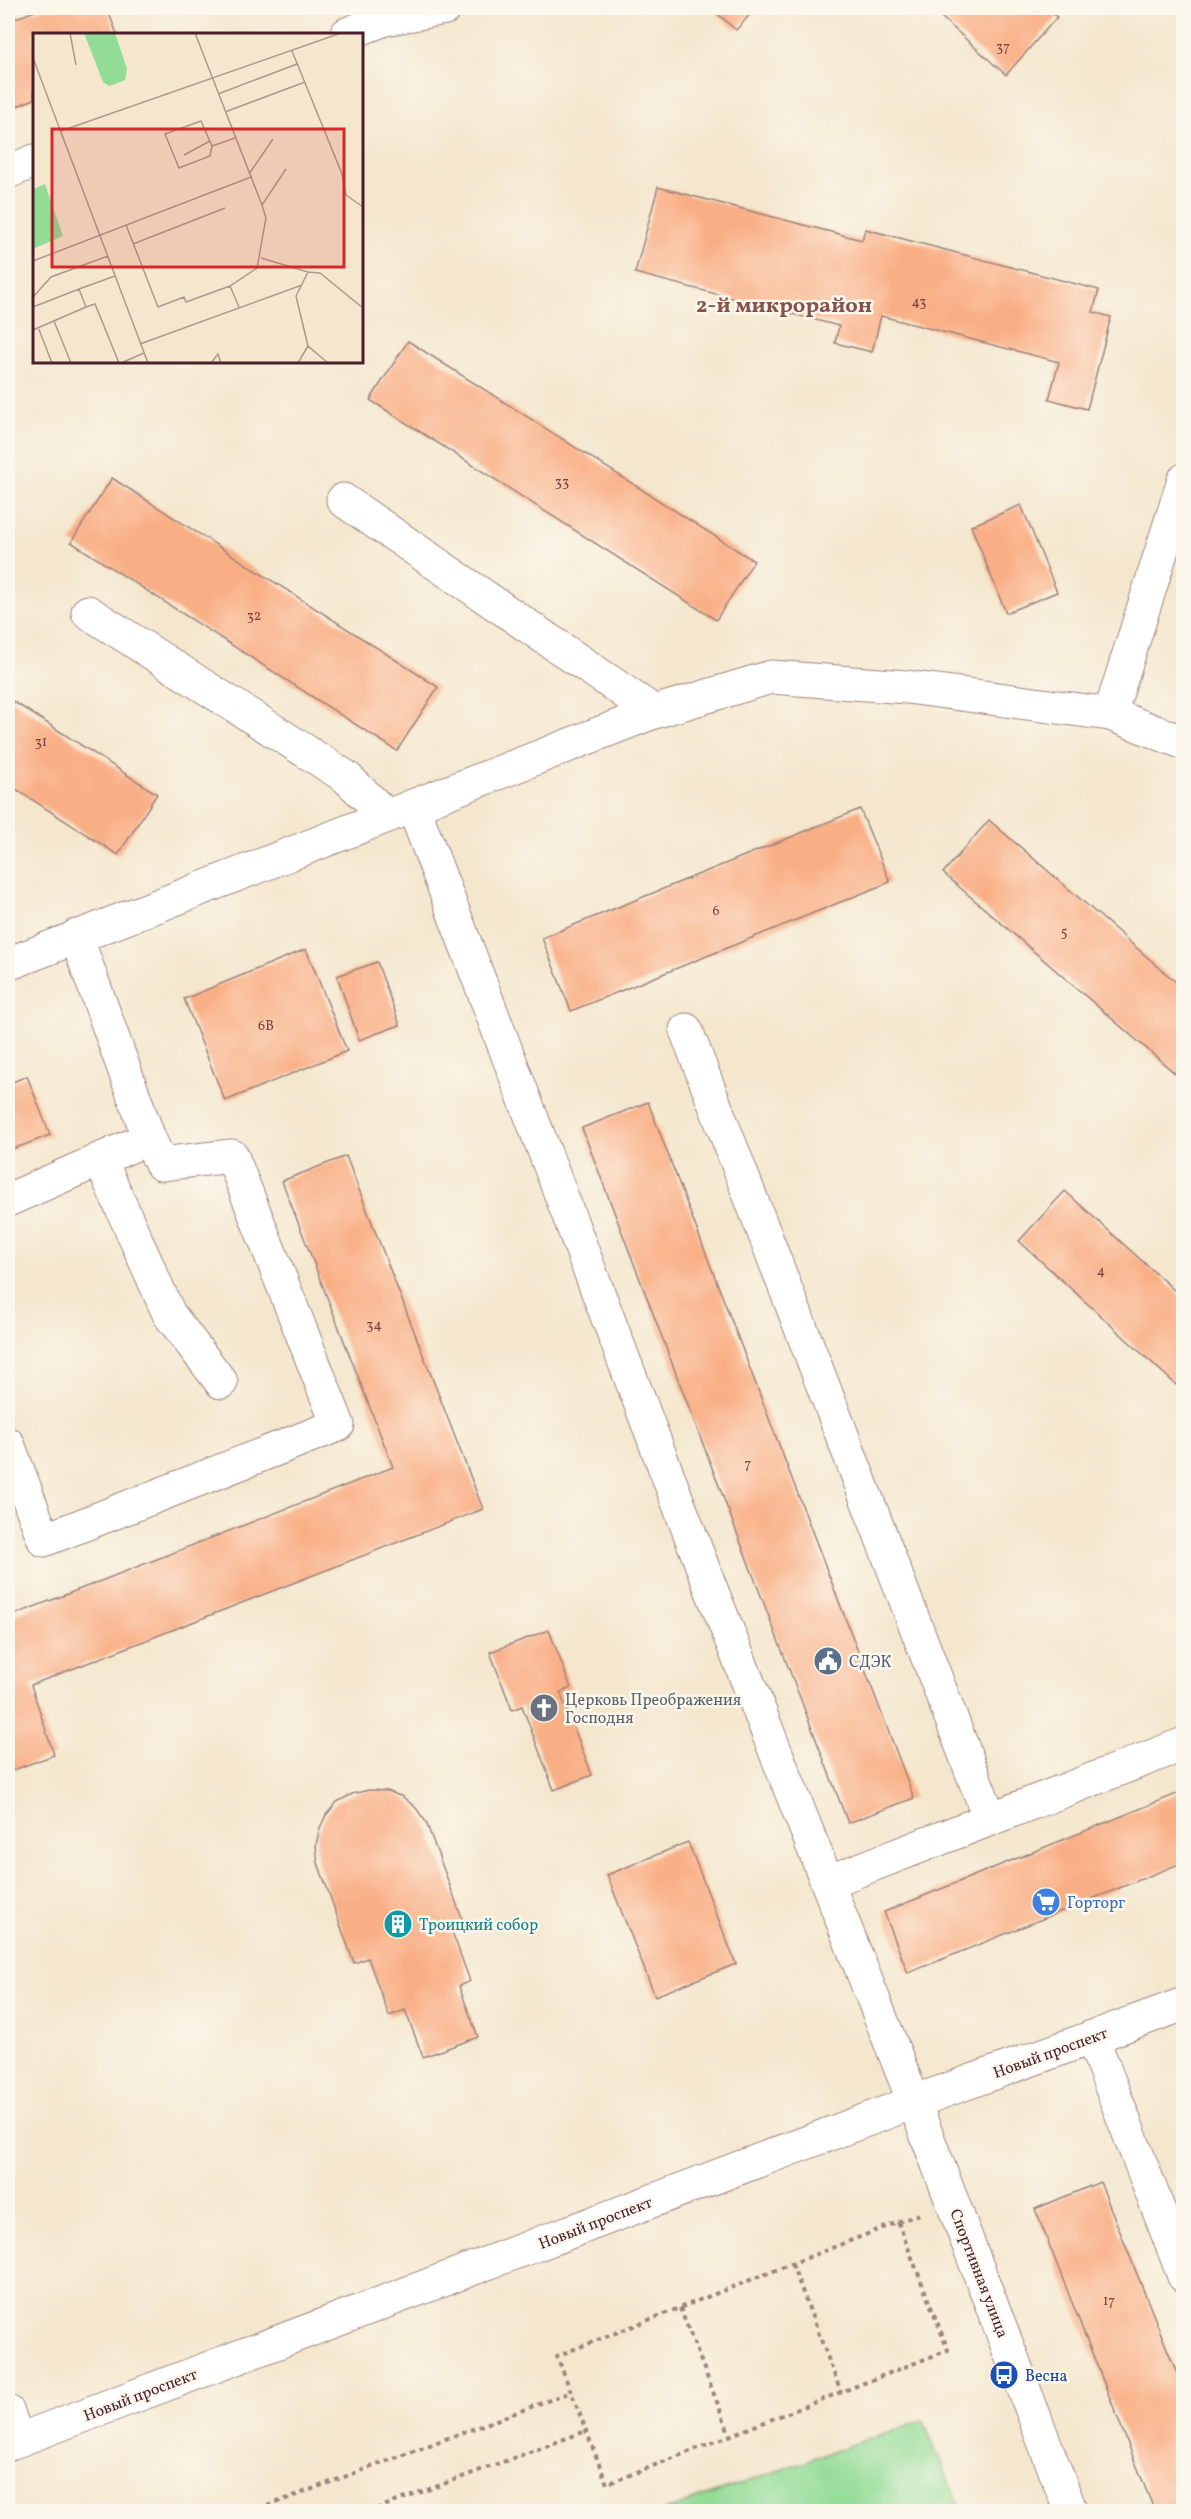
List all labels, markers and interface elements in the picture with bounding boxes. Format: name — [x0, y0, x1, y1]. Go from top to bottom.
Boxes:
inset map — [33, 33, 363, 363]
house number: 37 — [996, 38, 1010, 57]
district label: 2-й микрорайон — [696, 291, 872, 322]
house number: 43 — [912, 293, 926, 312]
house number: 33 — [555, 473, 569, 492]
house number: 32 — [247, 607, 261, 626]
house number: 31 — [35, 733, 47, 752]
house number: 6 — [712, 902, 720, 921]
house number: 5 — [1061, 923, 1067, 942]
house number: 6В — [258, 1017, 274, 1036]
house number: 4 — [1097, 1262, 1105, 1281]
house number: 34 — [366, 1316, 382, 1335]
house number: 7 — [745, 1455, 752, 1474]
public building icon: СДЭК — [812, 1645, 844, 1677]
place label: СДЭК — [849, 1652, 892, 1674]
place label: Церковь Преображения Господня — [565, 1690, 741, 1730]
church icon: Церковь Преображения Господня — [528, 1692, 560, 1724]
supermarket icon: Горторг — [1030, 1886, 1062, 1918]
place label: Горторг — [1067, 1893, 1125, 1915]
building icon: Троицкий собор — [382, 1908, 414, 1940]
place label: Троицкий собор — [419, 1915, 538, 1937]
street label: Новый проспект — [990, 2023, 1111, 2085]
street label: Новый проспект — [536, 2192, 656, 2256]
street label: Спортивная улица — [943, 2206, 1013, 2341]
house number: 17 — [1103, 2292, 1115, 2311]
bus stop icon: Весна — [988, 2359, 1020, 2391]
street label: Новый проспект — [81, 2364, 201, 2428]
place label: Весна — [1025, 2366, 1067, 2388]

